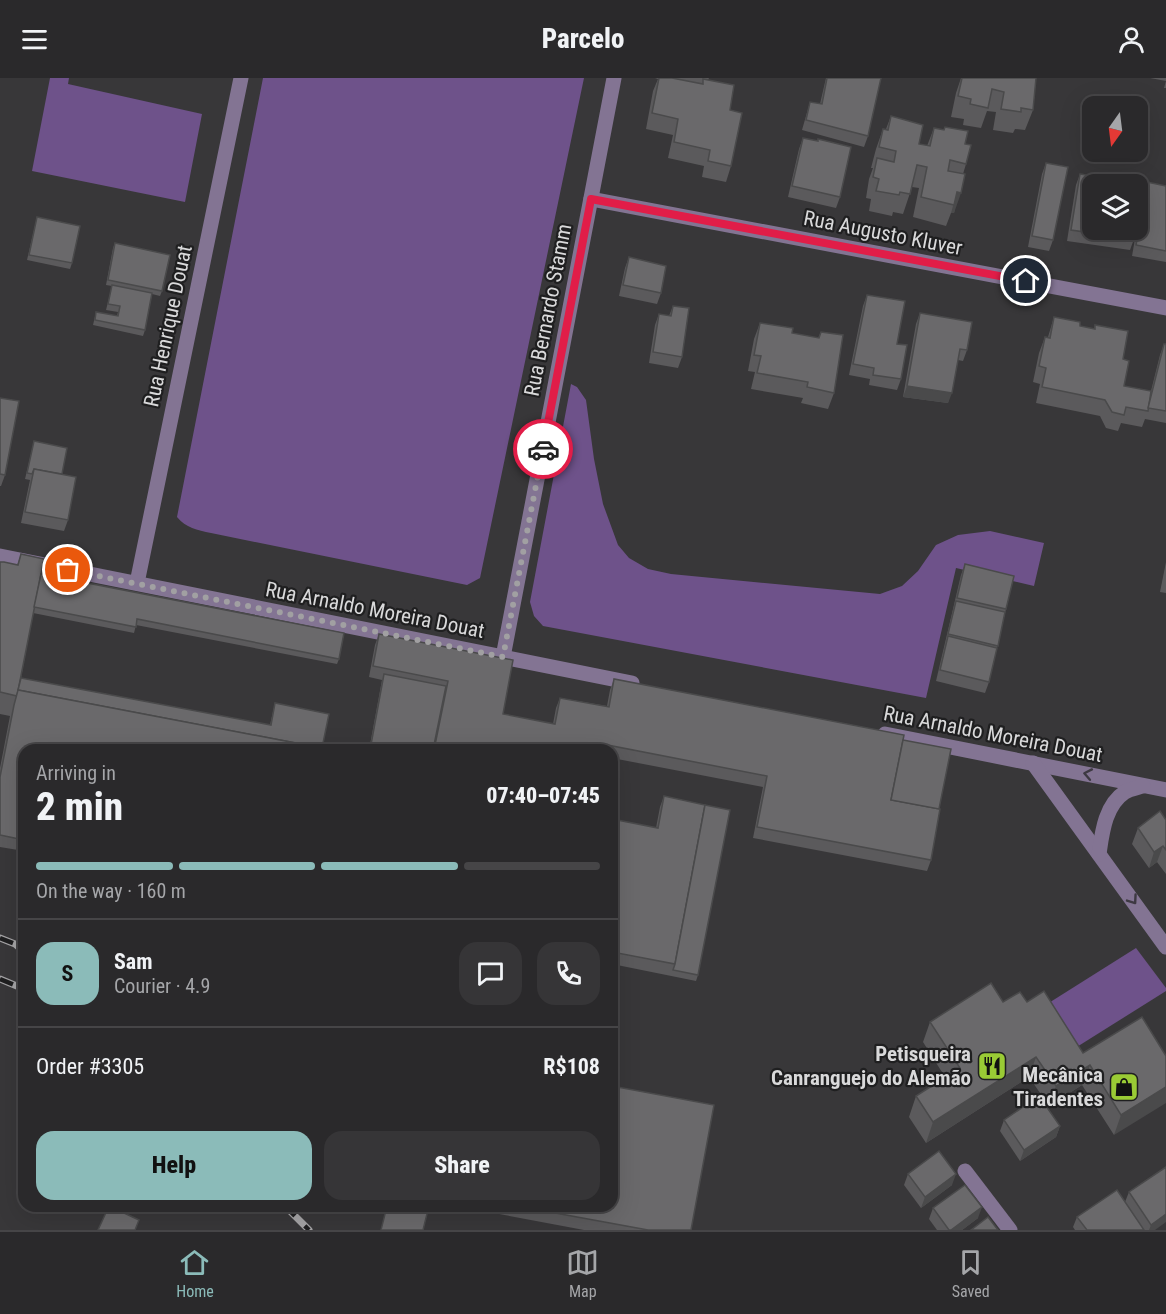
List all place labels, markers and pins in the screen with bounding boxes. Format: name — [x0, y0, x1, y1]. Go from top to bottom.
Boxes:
pin — [1000, 255, 1051, 306]
pin — [42, 544, 93, 595]
place label: Petisqueira Canranguejo do Alemão — [771, 1042, 971, 1090]
restaurant icon: Petisqueira Canranguejo do Alemão — [976, 1050, 1008, 1082]
place label: Mecânica Tiradentes — [1013, 1063, 1103, 1111]
shop icon: Mecânica Tiradentes — [1108, 1071, 1140, 1103]

